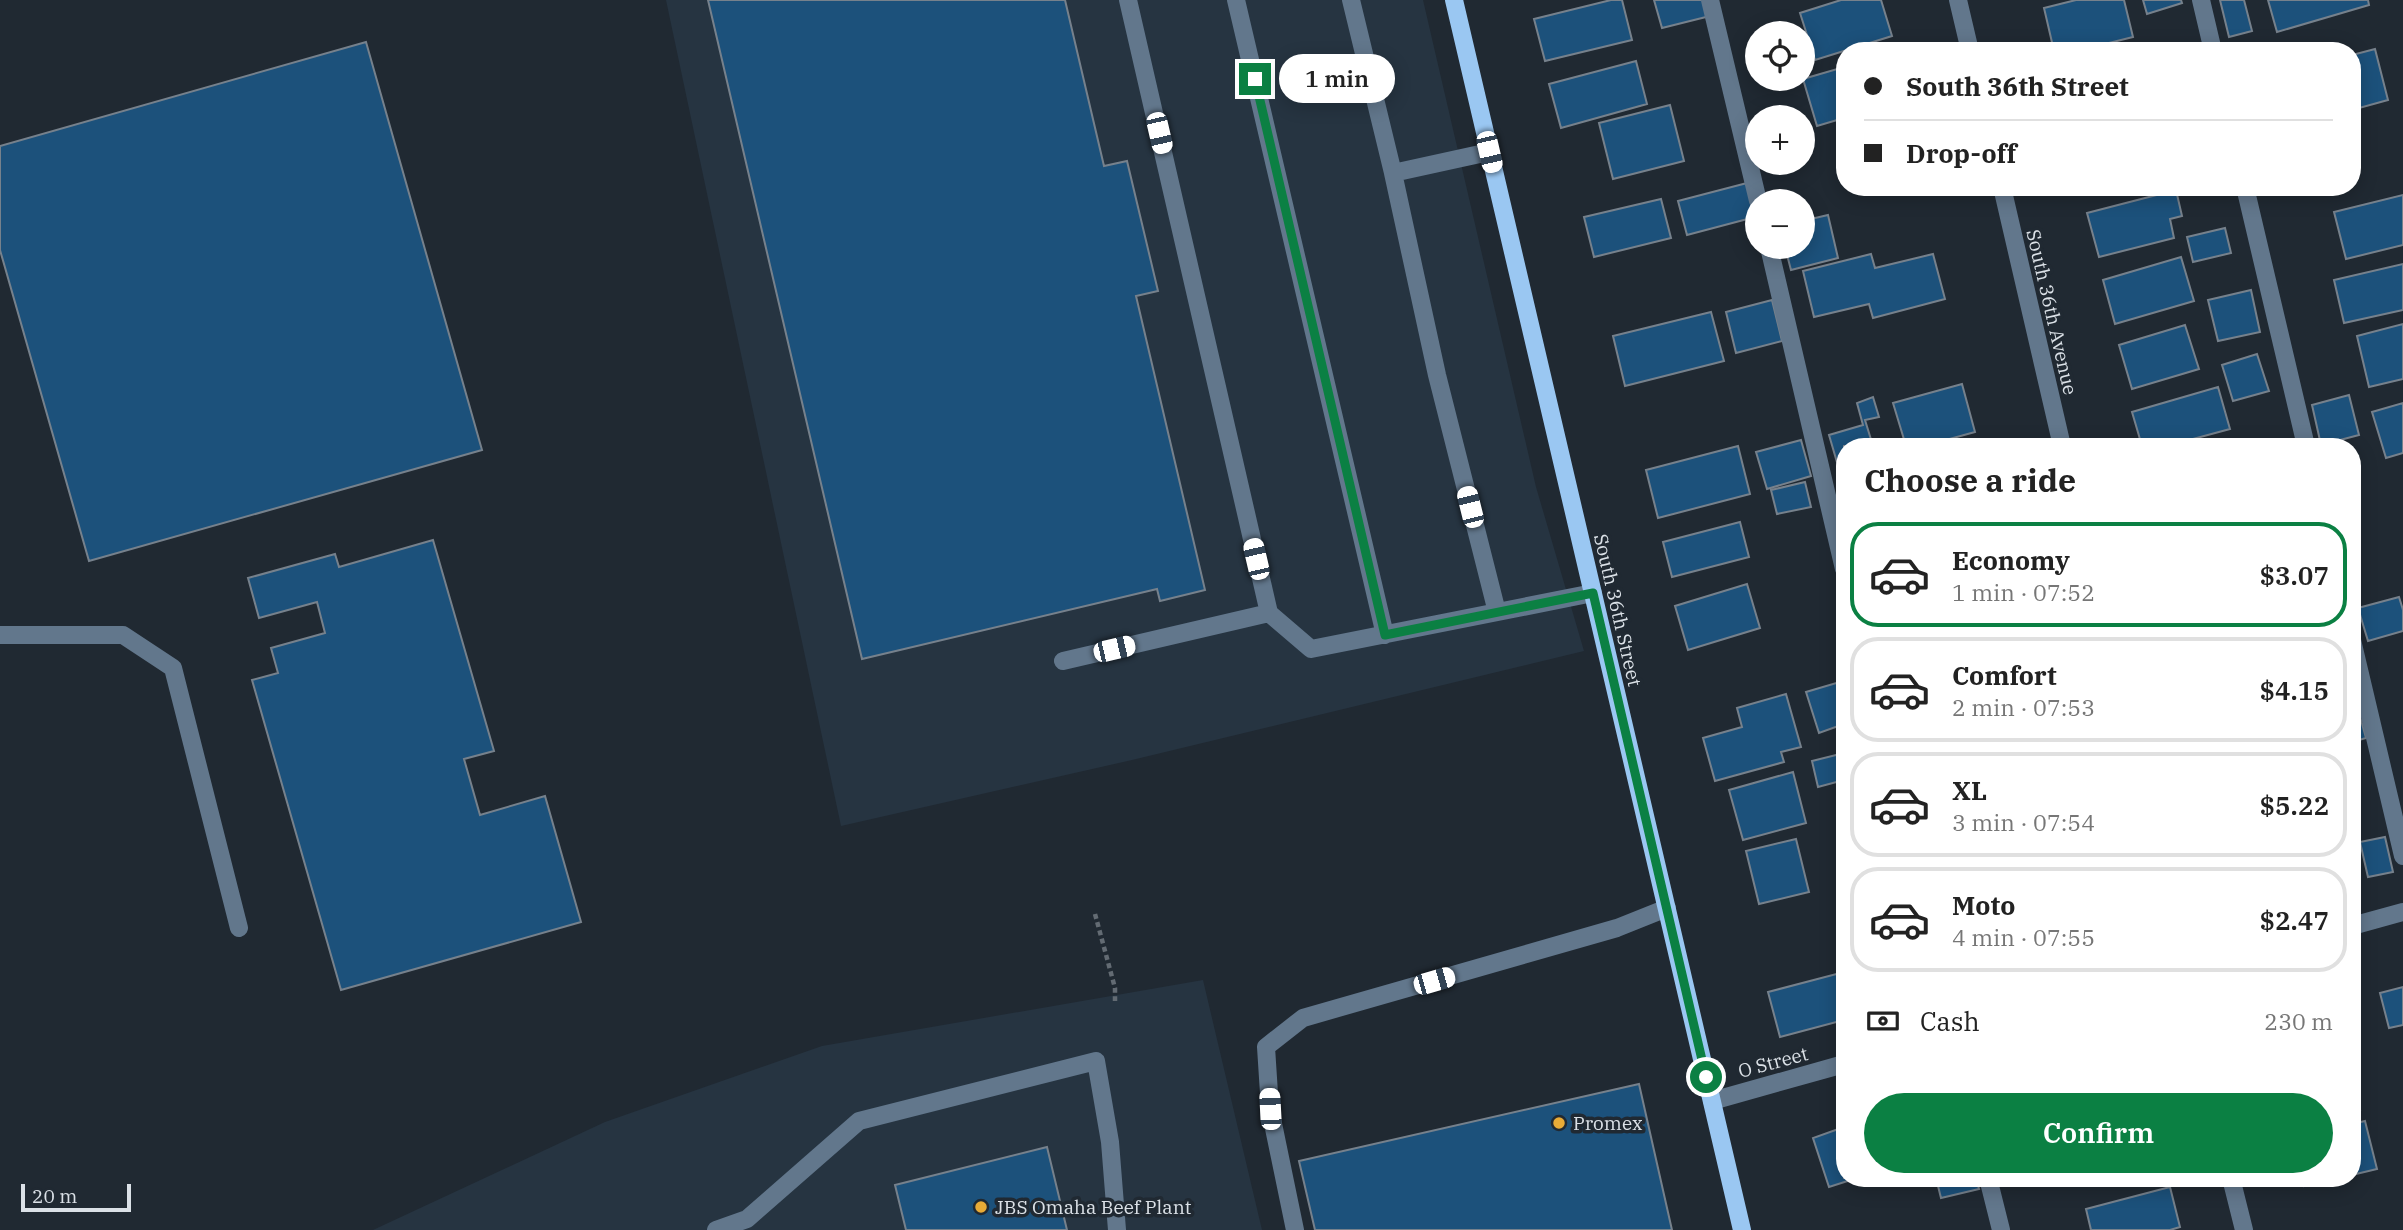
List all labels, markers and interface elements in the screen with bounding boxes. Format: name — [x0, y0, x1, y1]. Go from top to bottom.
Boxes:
map controls — [1745, 21, 1815, 259]
button: locate — [1745, 21, 1815, 91]
callout: 1 min — [1280, 55, 1395, 104]
route end — [1239, 63, 1271, 95]
text: 1 min — [1305, 63, 1369, 93]
text: South 36th Street — [1906, 69, 2129, 103]
button: + — [1745, 105, 1815, 175]
car — [1145, 110, 1174, 156]
car — [1475, 129, 1504, 175]
text: Drop-off — [1906, 136, 2017, 170]
button: − — [1745, 189, 1815, 259]
street label: South 36th Avenue — [2021, 227, 2083, 397]
text: Choose a ride — [1864, 459, 2076, 501]
car — [1455, 484, 1486, 530]
street label: South 36th Street — [1589, 531, 1647, 689]
car — [1242, 536, 1271, 582]
icon: car — [1868, 543, 1931, 606]
text: Economy — [1952, 543, 2070, 577]
text: $3.07 — [2260, 558, 2329, 592]
text: 1 min · 07:52 — [1952, 577, 2095, 607]
car — [1092, 634, 1137, 664]
icon: car — [1868, 658, 1931, 721]
text: Comfort — [1952, 658, 2057, 692]
text: $4.15 — [2260, 673, 2329, 707]
text: 2 min · 07:53 — [1952, 692, 2095, 722]
icon: car — [1868, 773, 1931, 836]
text: XL — [1952, 773, 1987, 807]
text: $5.22 — [2260, 788, 2329, 822]
text: 3 min · 07:54 — [1952, 807, 2095, 837]
icon: car — [1868, 888, 1931, 951]
text: Moto — [1952, 888, 2015, 922]
text: $2.47 — [2260, 903, 2329, 937]
text: 4 min · 07:55 — [1952, 922, 2095, 952]
car — [1411, 965, 1458, 997]
icon: cash — [1864, 1002, 1902, 1040]
text: Cash — [1920, 1004, 1980, 1038]
text: 230 m — [2264, 1006, 2333, 1036]
street label: O Street — [1735, 1041, 1811, 1083]
route start — [1690, 1061, 1722, 1093]
car — [1259, 1087, 1282, 1131]
button: Confirm — [1864, 1093, 2333, 1173]
place label: Promex — [1573, 1111, 1643, 1135]
marker: Promex — [1551, 1115, 1567, 1131]
scale bar — [21, 1181, 131, 1213]
text: 20 m — [32, 1184, 77, 1208]
place label: JBS Omaha Beef Plant — [995, 1195, 1192, 1219]
marker: JBS Omaha Beef Plant — [973, 1199, 989, 1215]

